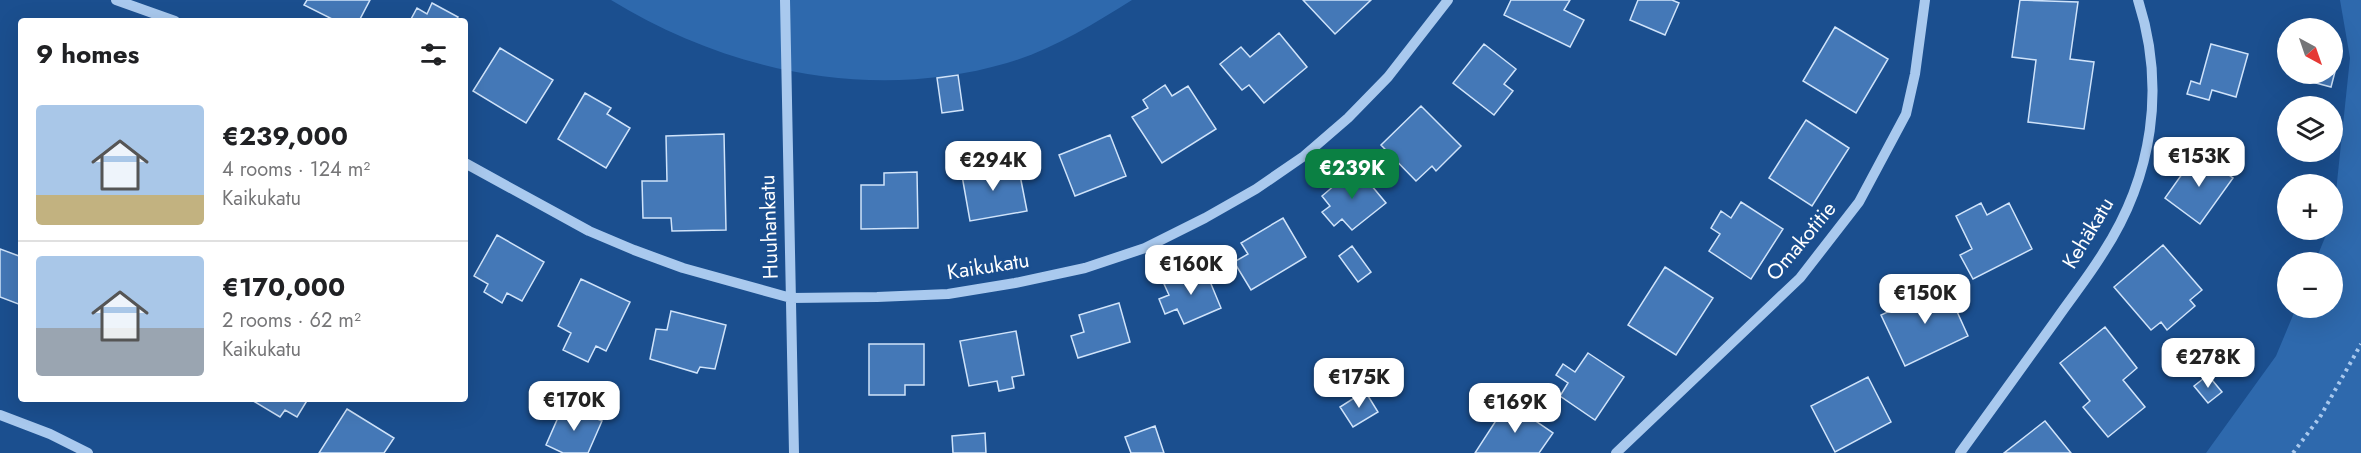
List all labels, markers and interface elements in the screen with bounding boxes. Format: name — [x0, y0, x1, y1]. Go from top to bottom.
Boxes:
north arrow — [2277, 18, 2343, 84]
map controls — [2277, 18, 2343, 318]
text: 9 homes — [36, 35, 139, 73]
icon: filters — [417, 38, 450, 71]
button: layers — [2277, 96, 2343, 162]
text: €239,000 — [222, 117, 348, 155]
icon: home — [84, 129, 156, 201]
pin: €153K — [2157, 137, 2241, 188]
pin: €294K — [951, 141, 1035, 192]
text: €153K — [2168, 142, 2230, 171]
text: €294K — [959, 146, 1027, 175]
pin: €239K — [1310, 149, 1394, 200]
text: €239K — [1319, 154, 1385, 183]
text: 4 rooms · 124 m² — [222, 155, 370, 184]
street label: Huuhankatu — [752, 174, 786, 280]
button: + — [2277, 174, 2343, 240]
text: Kaikukatu — [222, 184, 301, 213]
street label: Kehäkatu — [2055, 192, 2121, 274]
street label: Omakotitie — [1759, 195, 1843, 287]
street label: Kaikukatu — [945, 245, 1031, 287]
pin: €160K — [1149, 245, 1233, 296]
text: €160K — [1159, 250, 1223, 279]
button: − — [2277, 252, 2343, 318]
text: €170,000 — [222, 268, 345, 306]
pin: €150K — [1883, 274, 1967, 325]
text: €150K — [1893, 279, 1957, 308]
icon: home — [84, 280, 156, 352]
text: 2 rooms · 62 m² — [222, 306, 361, 335]
text: Kaikukatu — [222, 335, 301, 364]
pin: €278K — [2166, 338, 2250, 389]
text: €278K — [2176, 343, 2240, 372]
pin: €175K — [1317, 358, 1401, 409]
text: €175K — [1328, 363, 1390, 392]
pin: €170K — [532, 381, 616, 432]
pin: €169K — [1473, 383, 1557, 434]
text: €170K — [543, 386, 605, 415]
text: €169K — [1483, 388, 1547, 417]

